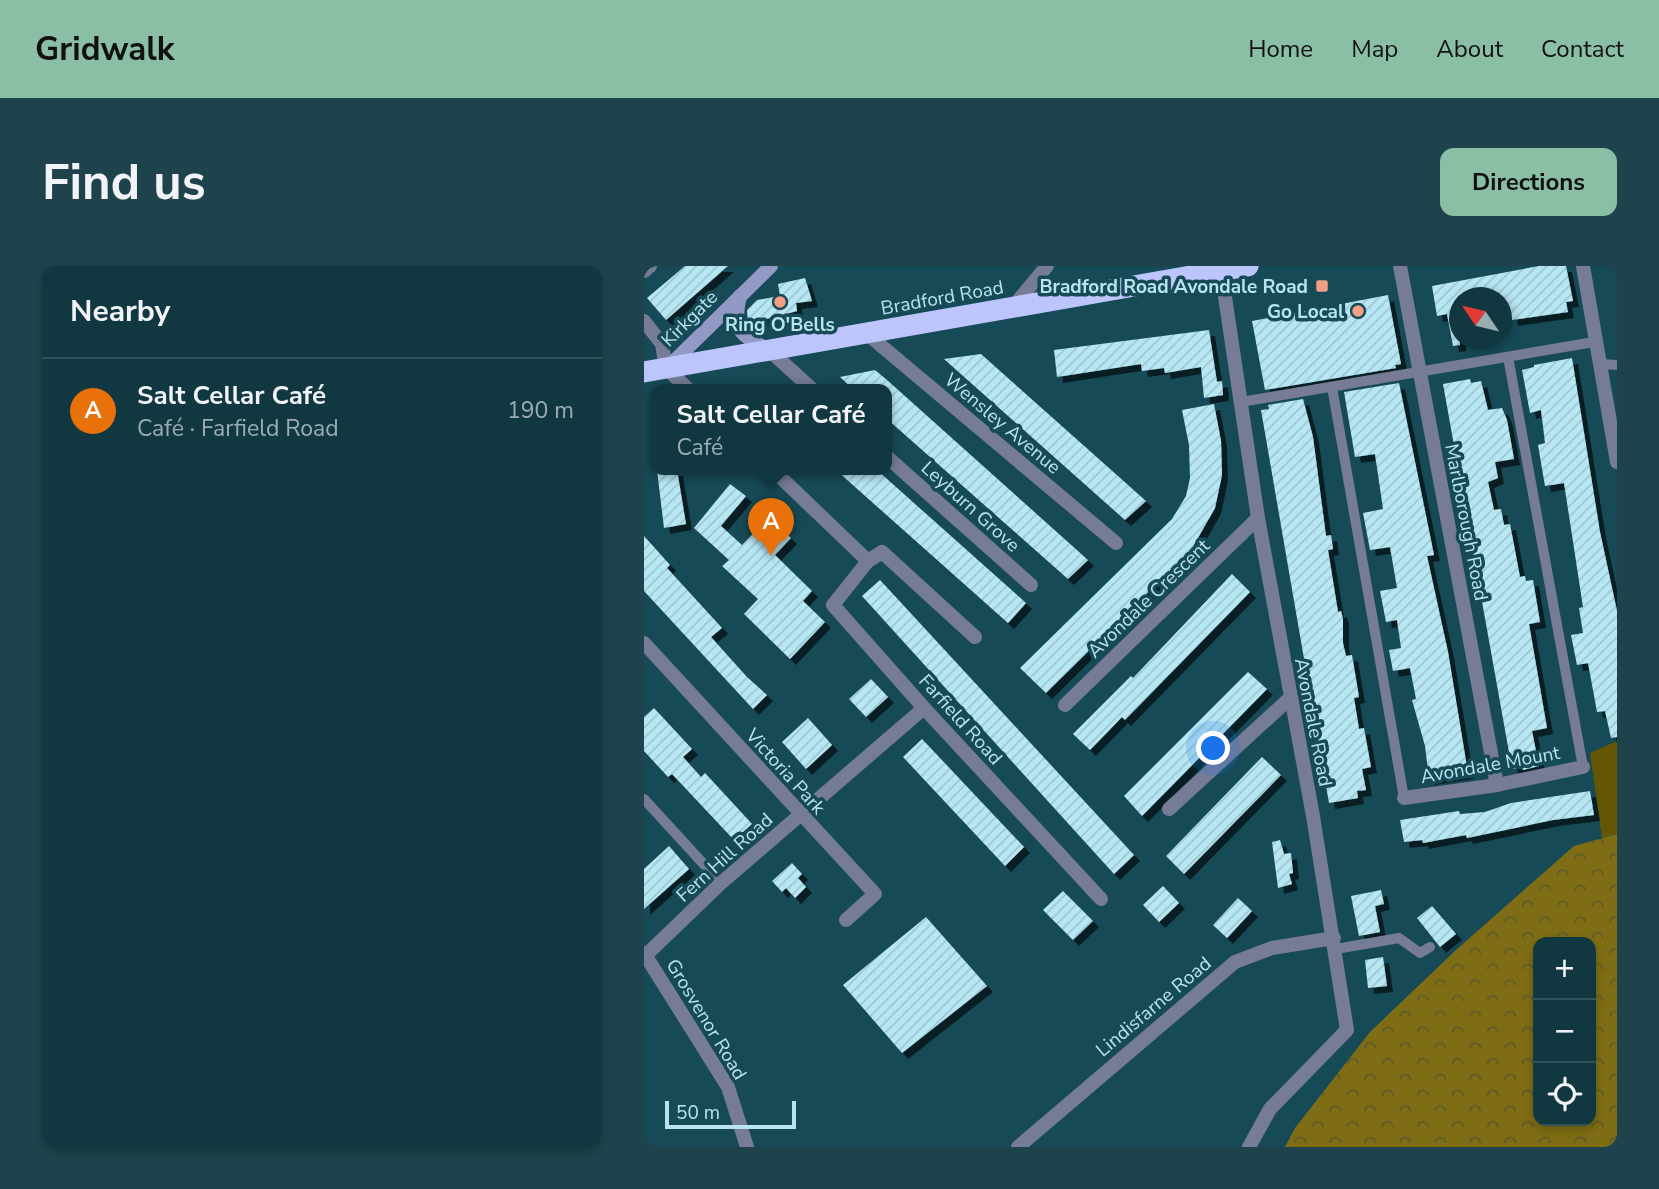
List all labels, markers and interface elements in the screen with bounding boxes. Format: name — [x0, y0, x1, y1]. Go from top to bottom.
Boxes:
text: Gridwalk — [35, 27, 175, 72]
text: Home — [1248, 33, 1313, 65]
text: Map — [1351, 33, 1398, 65]
text: About — [1436, 33, 1503, 65]
text: Contact — [1541, 33, 1624, 65]
button: Directions — [1440, 148, 1617, 216]
text: Find us — [42, 149, 206, 216]
street label: Bradford Road — [879, 274, 1006, 322]
place label: Bradford Road Avondale Road — [1039, 274, 1308, 300]
marker: Bradford Road Avondale Road — [1314, 278, 1330, 294]
street label: Kirkgate — [656, 285, 724, 353]
north arrow — [1449, 287, 1512, 350]
text: Nearby — [70, 291, 170, 332]
marker: Ring O'Bells — [772, 294, 788, 310]
place label: Go Local — [1267, 299, 1344, 325]
marker: Go Local — [1350, 303, 1366, 319]
place label: Ring O'Bells — [725, 312, 835, 338]
street label: Wensley Avenue — [939, 367, 1066, 480]
text: Salt Cellar Café — [137, 378, 326, 413]
popup — [650, 384, 892, 475]
text: A — [84, 395, 102, 426]
text: 190 m — [507, 395, 574, 426]
text: Salt Cellar Café — [676, 397, 866, 432]
text: Café · Farfield Road — [137, 413, 339, 444]
text: Café — [676, 432, 723, 463]
street label: Marlborough Road — [1438, 442, 1494, 603]
street label: Leyburn Grove — [915, 455, 1025, 558]
pin: A — [748, 498, 794, 556]
street label: Avondale Crescent — [1082, 533, 1216, 664]
street label: Avondale Road — [1288, 656, 1338, 789]
street label: Farfield Road — [913, 669, 1008, 771]
street label: Victoria Park — [739, 722, 831, 821]
your location — [1196, 731, 1230, 765]
street label: Avondale Mount — [1419, 740, 1562, 790]
street label: Fern Hill Road — [671, 807, 779, 908]
map controls — [1533, 937, 1596, 1126]
button: + — [1533, 937, 1596, 1000]
street label: Lindisfarne Road — [1090, 951, 1217, 1063]
street label: Grosvenor Road — [660, 954, 753, 1085]
button: − — [1533, 1000, 1596, 1063]
button: locate — [1533, 1063, 1596, 1126]
scale bar — [665, 1098, 796, 1130]
text: 50 m — [676, 1100, 720, 1126]

